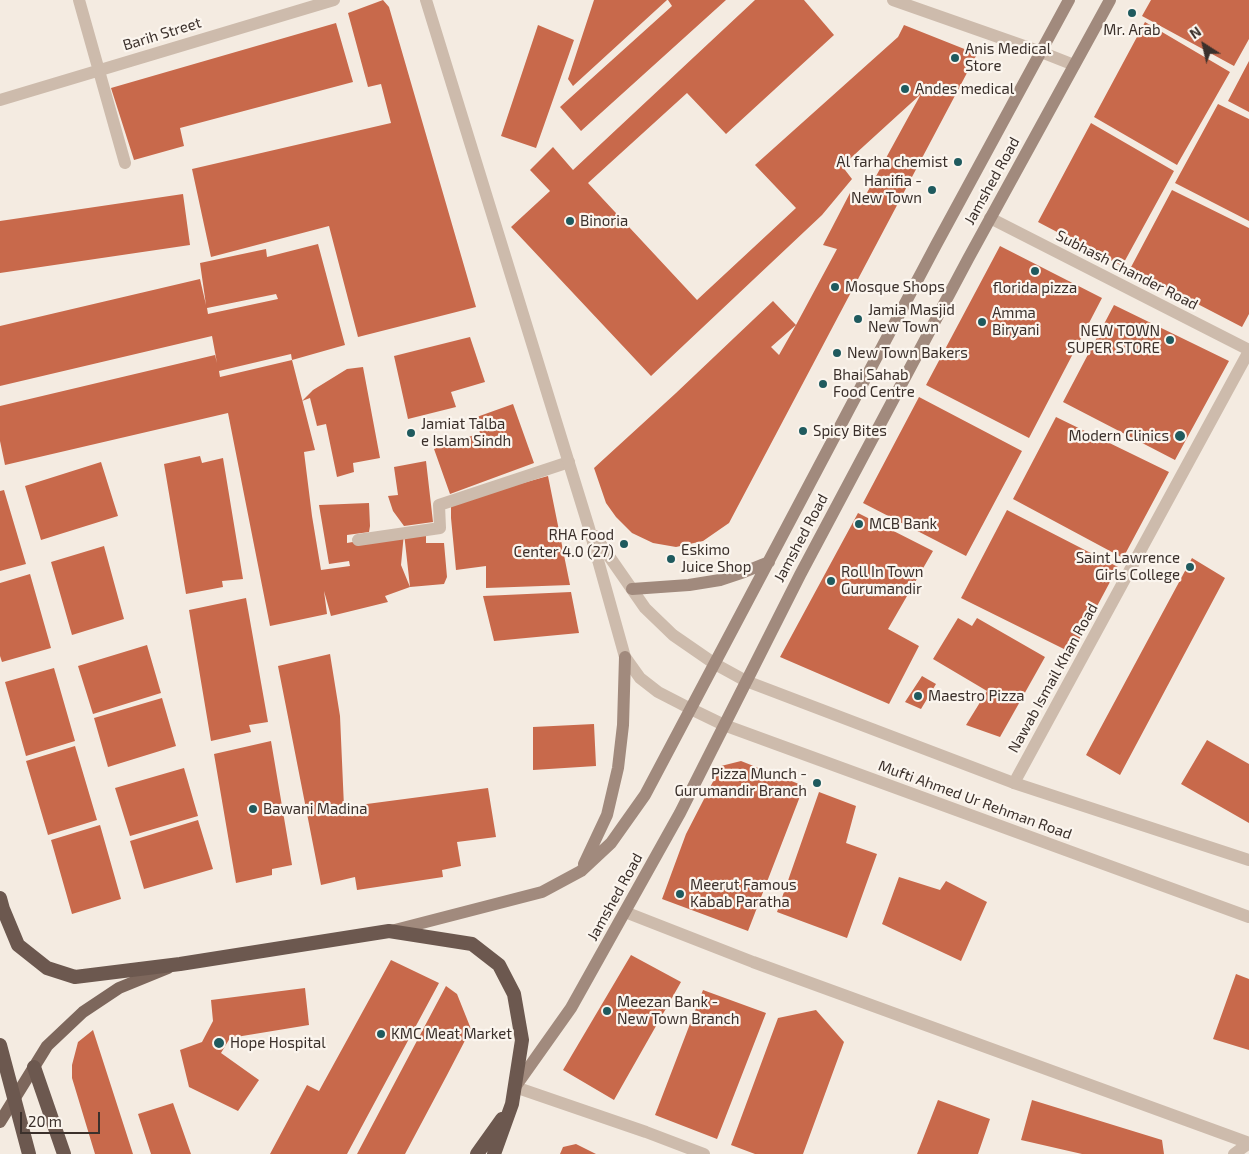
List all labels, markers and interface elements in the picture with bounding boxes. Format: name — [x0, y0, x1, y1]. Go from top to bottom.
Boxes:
marker: Mr. Arab — [1126, 7, 1138, 19]
street label: Barih Street — [121, 14, 203, 54]
north arrow — [1179, 20, 1229, 70]
place label: Mr. Arab — [1103, 21, 1161, 39]
text: N — [1186, 22, 1204, 42]
place label: Anis Medical Store — [965, 40, 1051, 75]
marker: Anis Medical Store — [949, 52, 961, 64]
place label: Andes medical — [915, 80, 1014, 98]
marker: Andes medical — [899, 83, 911, 95]
street label: Jamshed Road — [961, 134, 1023, 228]
place label: Al farha chemist — [836, 153, 948, 171]
marker: Al farha chemist — [952, 156, 964, 168]
place label: Hanifia - New Town — [851, 172, 922, 207]
marker: Hanifia - New Town — [926, 184, 938, 196]
place label: Binoria — [580, 212, 628, 230]
marker: Binoria — [564, 215, 576, 227]
street label: Subhash Chander Road — [1053, 226, 1201, 314]
marker: florida pizza — [1029, 265, 1041, 277]
place label: Mosque Shops — [845, 278, 945, 296]
place label: florida pizza — [993, 279, 1077, 297]
marker: Mosque Shops — [829, 281, 841, 293]
place label: Jamia Masjid New Town — [868, 301, 955, 336]
place label: Amma Biryani — [992, 304, 1040, 339]
marker: Jamia Masjid New Town — [852, 313, 864, 325]
marker: Amma Biryani — [976, 316, 988, 328]
place label: NEW TOWN SUPER STORE — [1067, 322, 1160, 357]
marker: NEW TOWN SUPER STORE — [1164, 334, 1176, 346]
place label: New Town Bakers — [847, 344, 968, 362]
marker: New Town Bakers — [831, 347, 843, 359]
place label: Bhai Sahab Food Centre — [833, 366, 915, 401]
marker: Bhai Sahab Food Centre — [817, 378, 829, 390]
place label: Jamiat Talba e Islam Sindh — [421, 415, 511, 450]
place label: Spicy Bites — [813, 422, 887, 440]
marker: Spicy Bites — [797, 425, 809, 437]
marker: Jamiat Talba e Islam Sindh — [405, 427, 417, 439]
place label: Modern Clinics — [1068, 427, 1169, 445]
marker: Modern Clinics — [1173, 429, 1187, 443]
street label: Jamshed Road — [770, 491, 832, 585]
place label: MCB Bank — [869, 515, 937, 533]
marker: MCB Bank — [853, 518, 865, 530]
place label: RHA Food Center 4.0 (27) — [514, 526, 614, 561]
marker: RHA Food Center 4.0 (27) — [618, 538, 630, 550]
place label: Eskimo Juice Shop — [681, 541, 751, 576]
place label: Saint Lawrence Girls College — [1076, 549, 1180, 584]
marker: Eskimo Juice Shop — [665, 553, 677, 565]
marker: Saint Lawrence Girls College — [1184, 561, 1196, 573]
place label: Roll In Town Gurumandir — [841, 563, 924, 598]
marker: Roll In Town Gurumandir — [825, 575, 837, 587]
street label: Nawab Ismail Khan Road — [1004, 600, 1102, 756]
place label: Maestro Pizza — [928, 687, 1025, 705]
marker: Maestro Pizza — [912, 690, 924, 702]
street label: Mufti Ahmed Ur Rehman Road — [876, 757, 1074, 843]
place label: Pizza Munch - Gurumandir Branch — [674, 765, 807, 800]
marker: Pizza Munch - Gurumandir Branch — [811, 777, 823, 789]
place label: Bawani Madina — [263, 800, 368, 818]
marker: Bawani Madina — [247, 803, 259, 815]
street label: Jamshed Road — [584, 850, 646, 944]
place label: Meerut Famous Kabab Paratha — [690, 876, 797, 911]
marker: Meerut Famous Kabab Paratha — [674, 888, 686, 900]
place label: Meezan Bank - New Town Branch — [617, 993, 740, 1028]
marker: Meezan Bank - New Town Branch — [601, 1005, 613, 1017]
place label: KMC Meat Market — [391, 1025, 512, 1043]
marker: KMC Meat Market — [375, 1028, 387, 1040]
place label: Hope Hospital — [230, 1034, 326, 1052]
marker: Hope Hospital — [212, 1036, 226, 1050]
scale bar — [22, 1102, 102, 1134]
text: 20 m — [28, 1112, 62, 1130]

